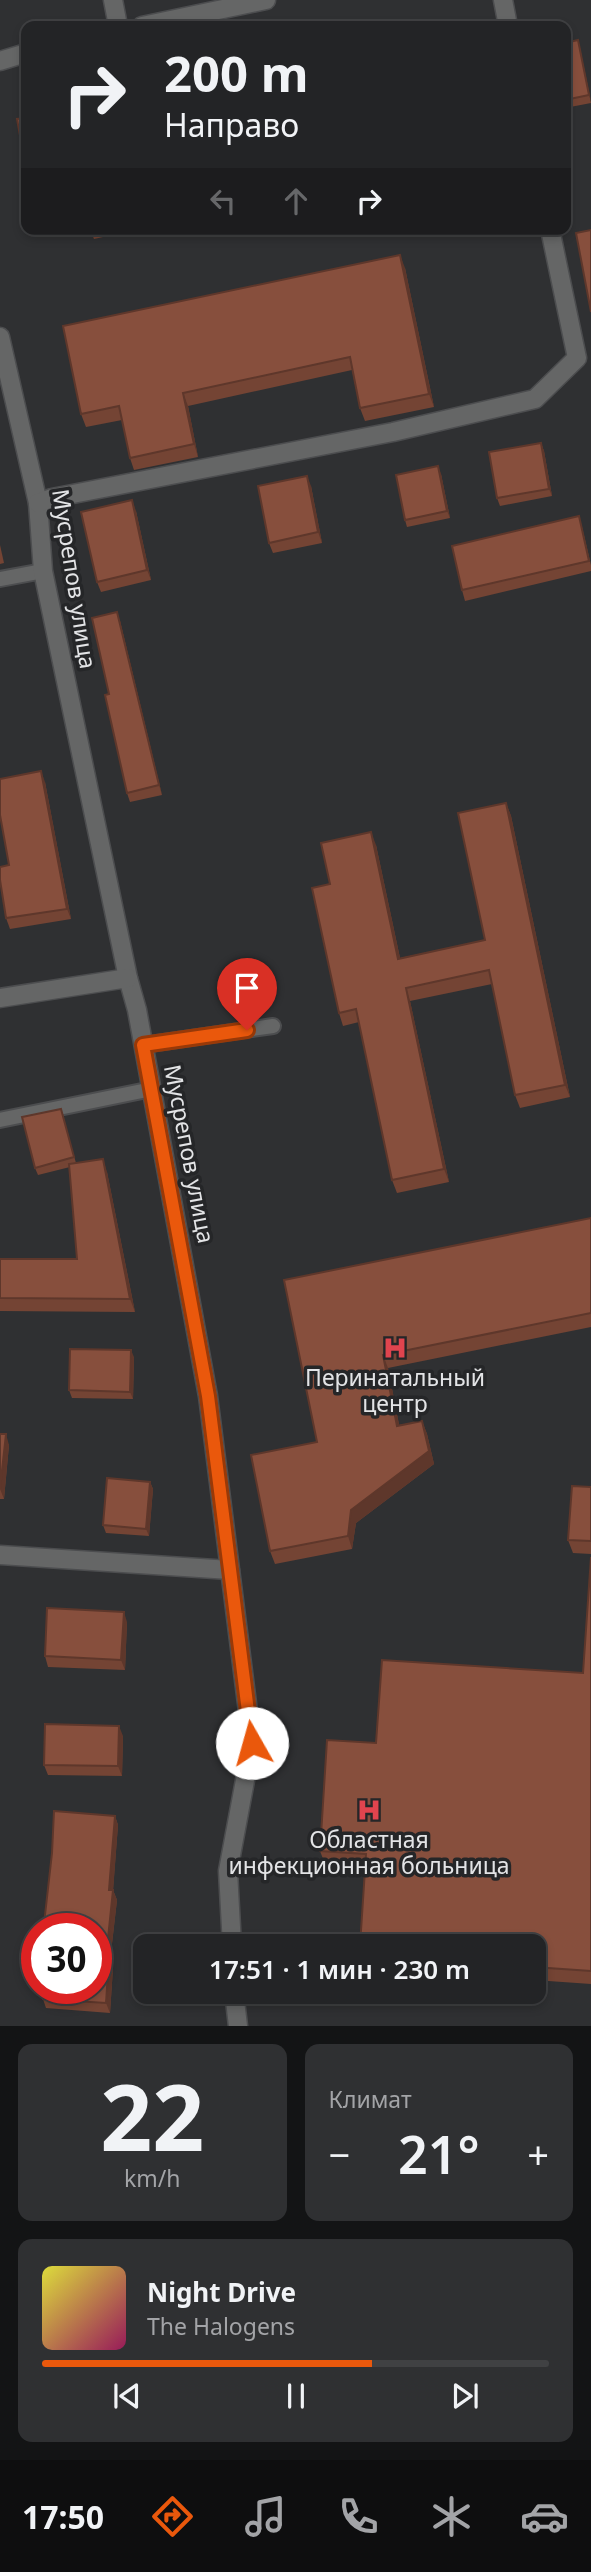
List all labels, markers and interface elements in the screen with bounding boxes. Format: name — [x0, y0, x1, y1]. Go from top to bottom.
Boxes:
text: 200 m — [164, 40, 309, 106]
icon: right — [49, 49, 140, 140]
text: Направо — [164, 103, 299, 146]
icon: left — [204, 182, 242, 220]
icon: ahead — [277, 182, 315, 220]
icon: right — [350, 182, 388, 220]
street label: Мусрепов улица — [45, 487, 105, 671]
pin — [217, 958, 277, 1030]
icon: arrive — [228, 969, 266, 1007]
street label: Мусрепов улица — [157, 1062, 223, 1246]
hospital icon: Перинатальный центр — [381, 1334, 409, 1362]
place label: Перинатальный центр — [305, 1361, 485, 1419]
position arrow — [215, 1706, 289, 1780]
hospital icon: Областная инфекционная больница — [355, 1796, 383, 1824]
place label: Областная инфекционная больница — [228, 1823, 510, 1881]
speed limit sign: 30 — [21, 1913, 112, 2004]
text: 17:51 · 1 мин · 230 m — [209, 1951, 470, 1987]
text: 22 — [100, 2054, 204, 2178]
text: Климат — [329, 2083, 412, 2115]
text: 21° — [398, 2118, 480, 2189]
text: − — [329, 2128, 350, 2180]
text: + — [527, 2128, 549, 2180]
text: km/h — [124, 2162, 181, 2194]
text: Night Drive — [147, 2274, 296, 2310]
text: The Halogens — [147, 2310, 295, 2342]
icon: previous — [108, 2377, 146, 2415]
icon: pause — [277, 2377, 315, 2415]
icon: next — [446, 2377, 484, 2415]
icon: directions — [148, 2492, 197, 2541]
icon: music — [241, 2492, 290, 2541]
icon: phone — [334, 2492, 383, 2541]
icon: climate — [427, 2492, 476, 2541]
icon: car — [520, 2492, 569, 2541]
text: 17:50 — [22, 2495, 104, 2538]

